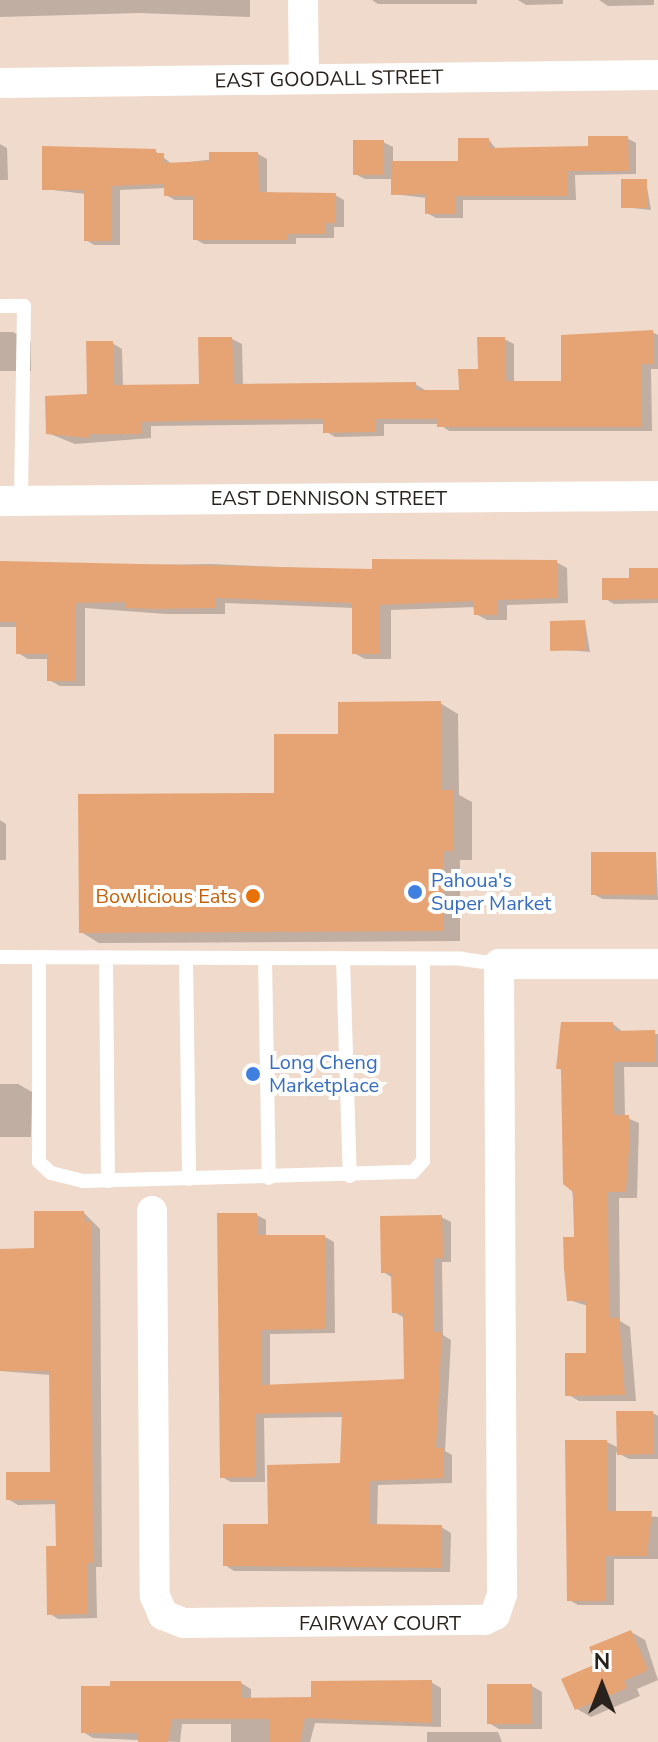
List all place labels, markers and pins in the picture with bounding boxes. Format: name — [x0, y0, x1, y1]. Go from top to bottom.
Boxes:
place label: Pahoua's Super Market — [431, 868, 551, 915]
marker: Pahoua's Super Market — [406, 883, 424, 901]
place label: Bowlicious Eats — [95, 884, 237, 908]
marker: Bowlicious Eats — [244, 887, 262, 905]
place label: Long Cheng Marketplace — [269, 1050, 379, 1097]
marker: Long Cheng Marketplace — [244, 1065, 262, 1083]

